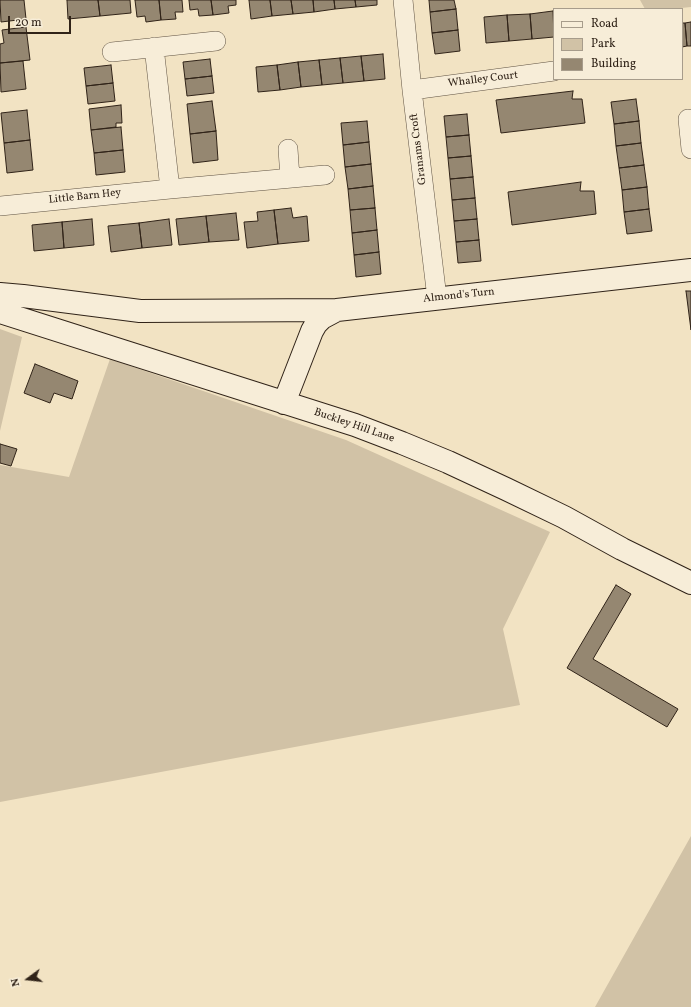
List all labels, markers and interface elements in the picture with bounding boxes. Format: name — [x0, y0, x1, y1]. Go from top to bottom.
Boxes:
scale bar — [10, 8, 73, 34]
legend — [553, 8, 683, 80]
text: 20 m — [15, 15, 42, 31]
text: Road — [591, 16, 618, 32]
text: Park — [591, 36, 616, 52]
text: Building — [591, 56, 636, 72]
street label: Whalley Court — [447, 69, 519, 91]
street label: Granams Croft — [408, 112, 430, 186]
street label: Little Barn Hey — [48, 187, 122, 207]
street label: Almond's Turn — [423, 286, 495, 306]
street label: Buckley Hill Lane — [312, 406, 396, 446]
north arrow — [8, 959, 48, 999]
text: N — [8, 976, 24, 988]

